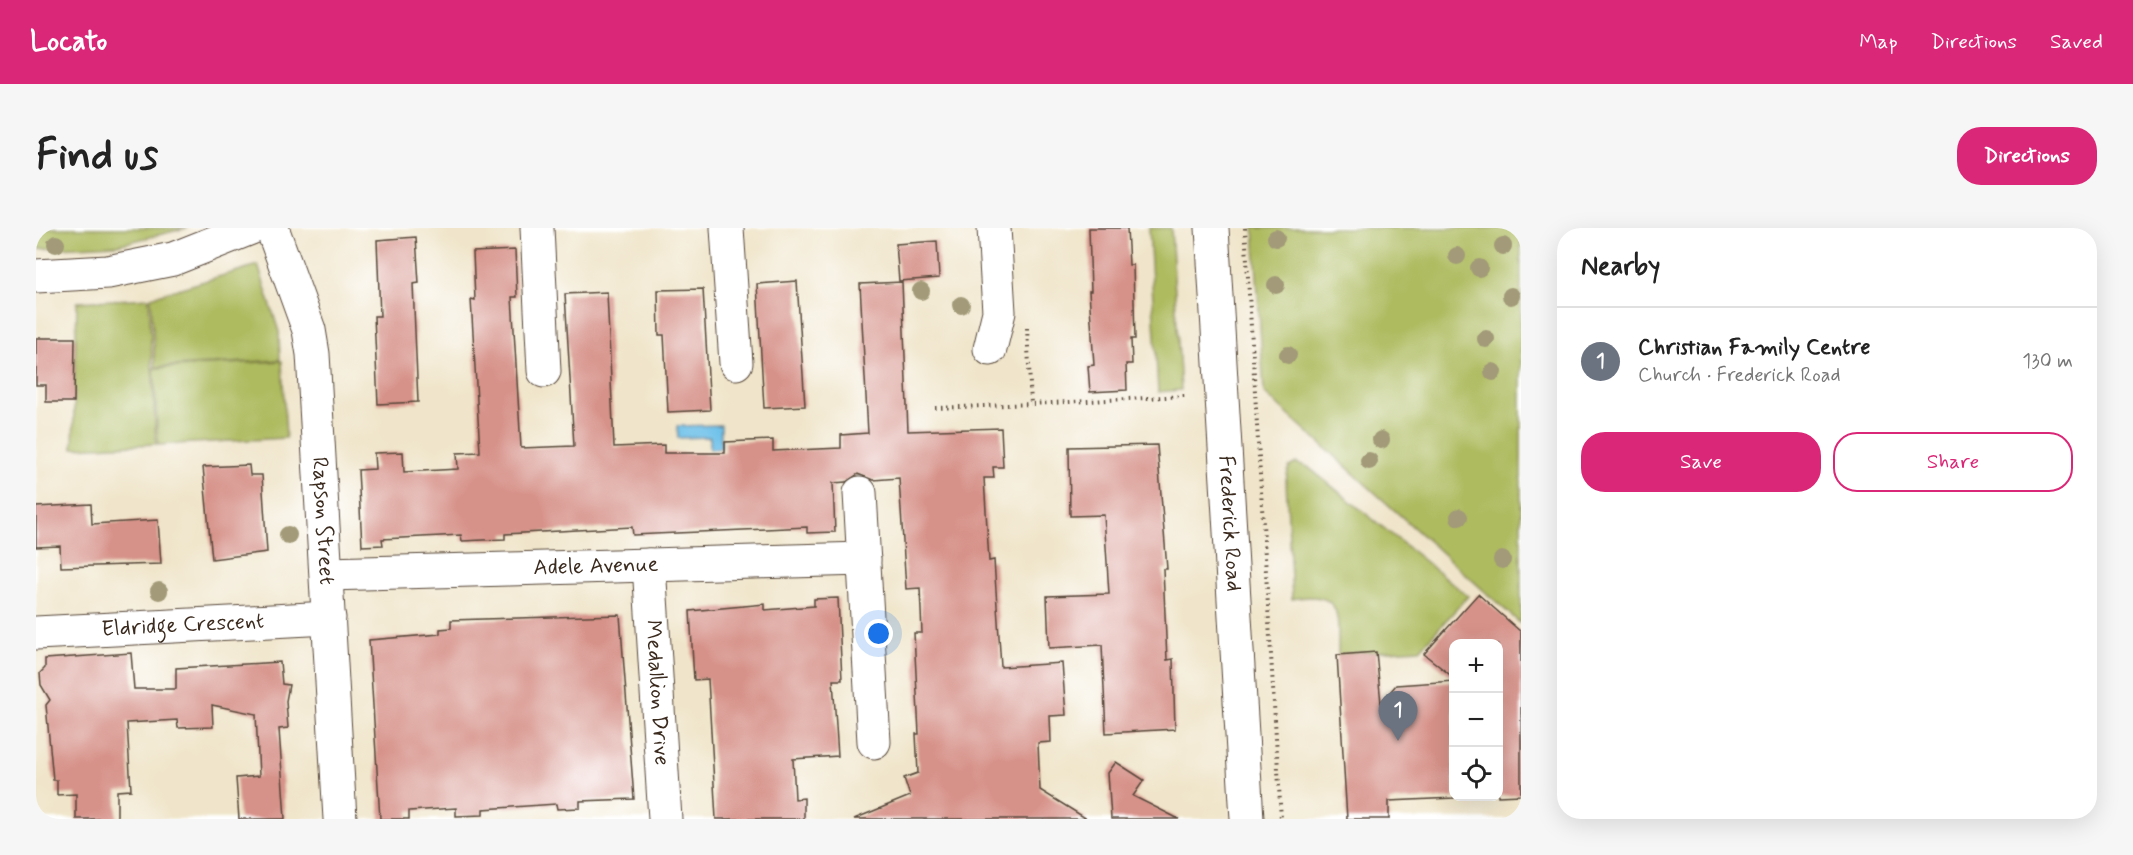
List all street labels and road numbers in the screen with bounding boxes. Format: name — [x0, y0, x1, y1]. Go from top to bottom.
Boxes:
street label: Frederick Road — [1211, 455, 1248, 592]
street label: Rapson Street — [305, 456, 340, 586]
street label: Adele Avenue — [533, 551, 659, 582]
street label: Eldridge Crescent — [101, 607, 265, 644]
street label: Medallion Drive — [638, 619, 676, 766]

